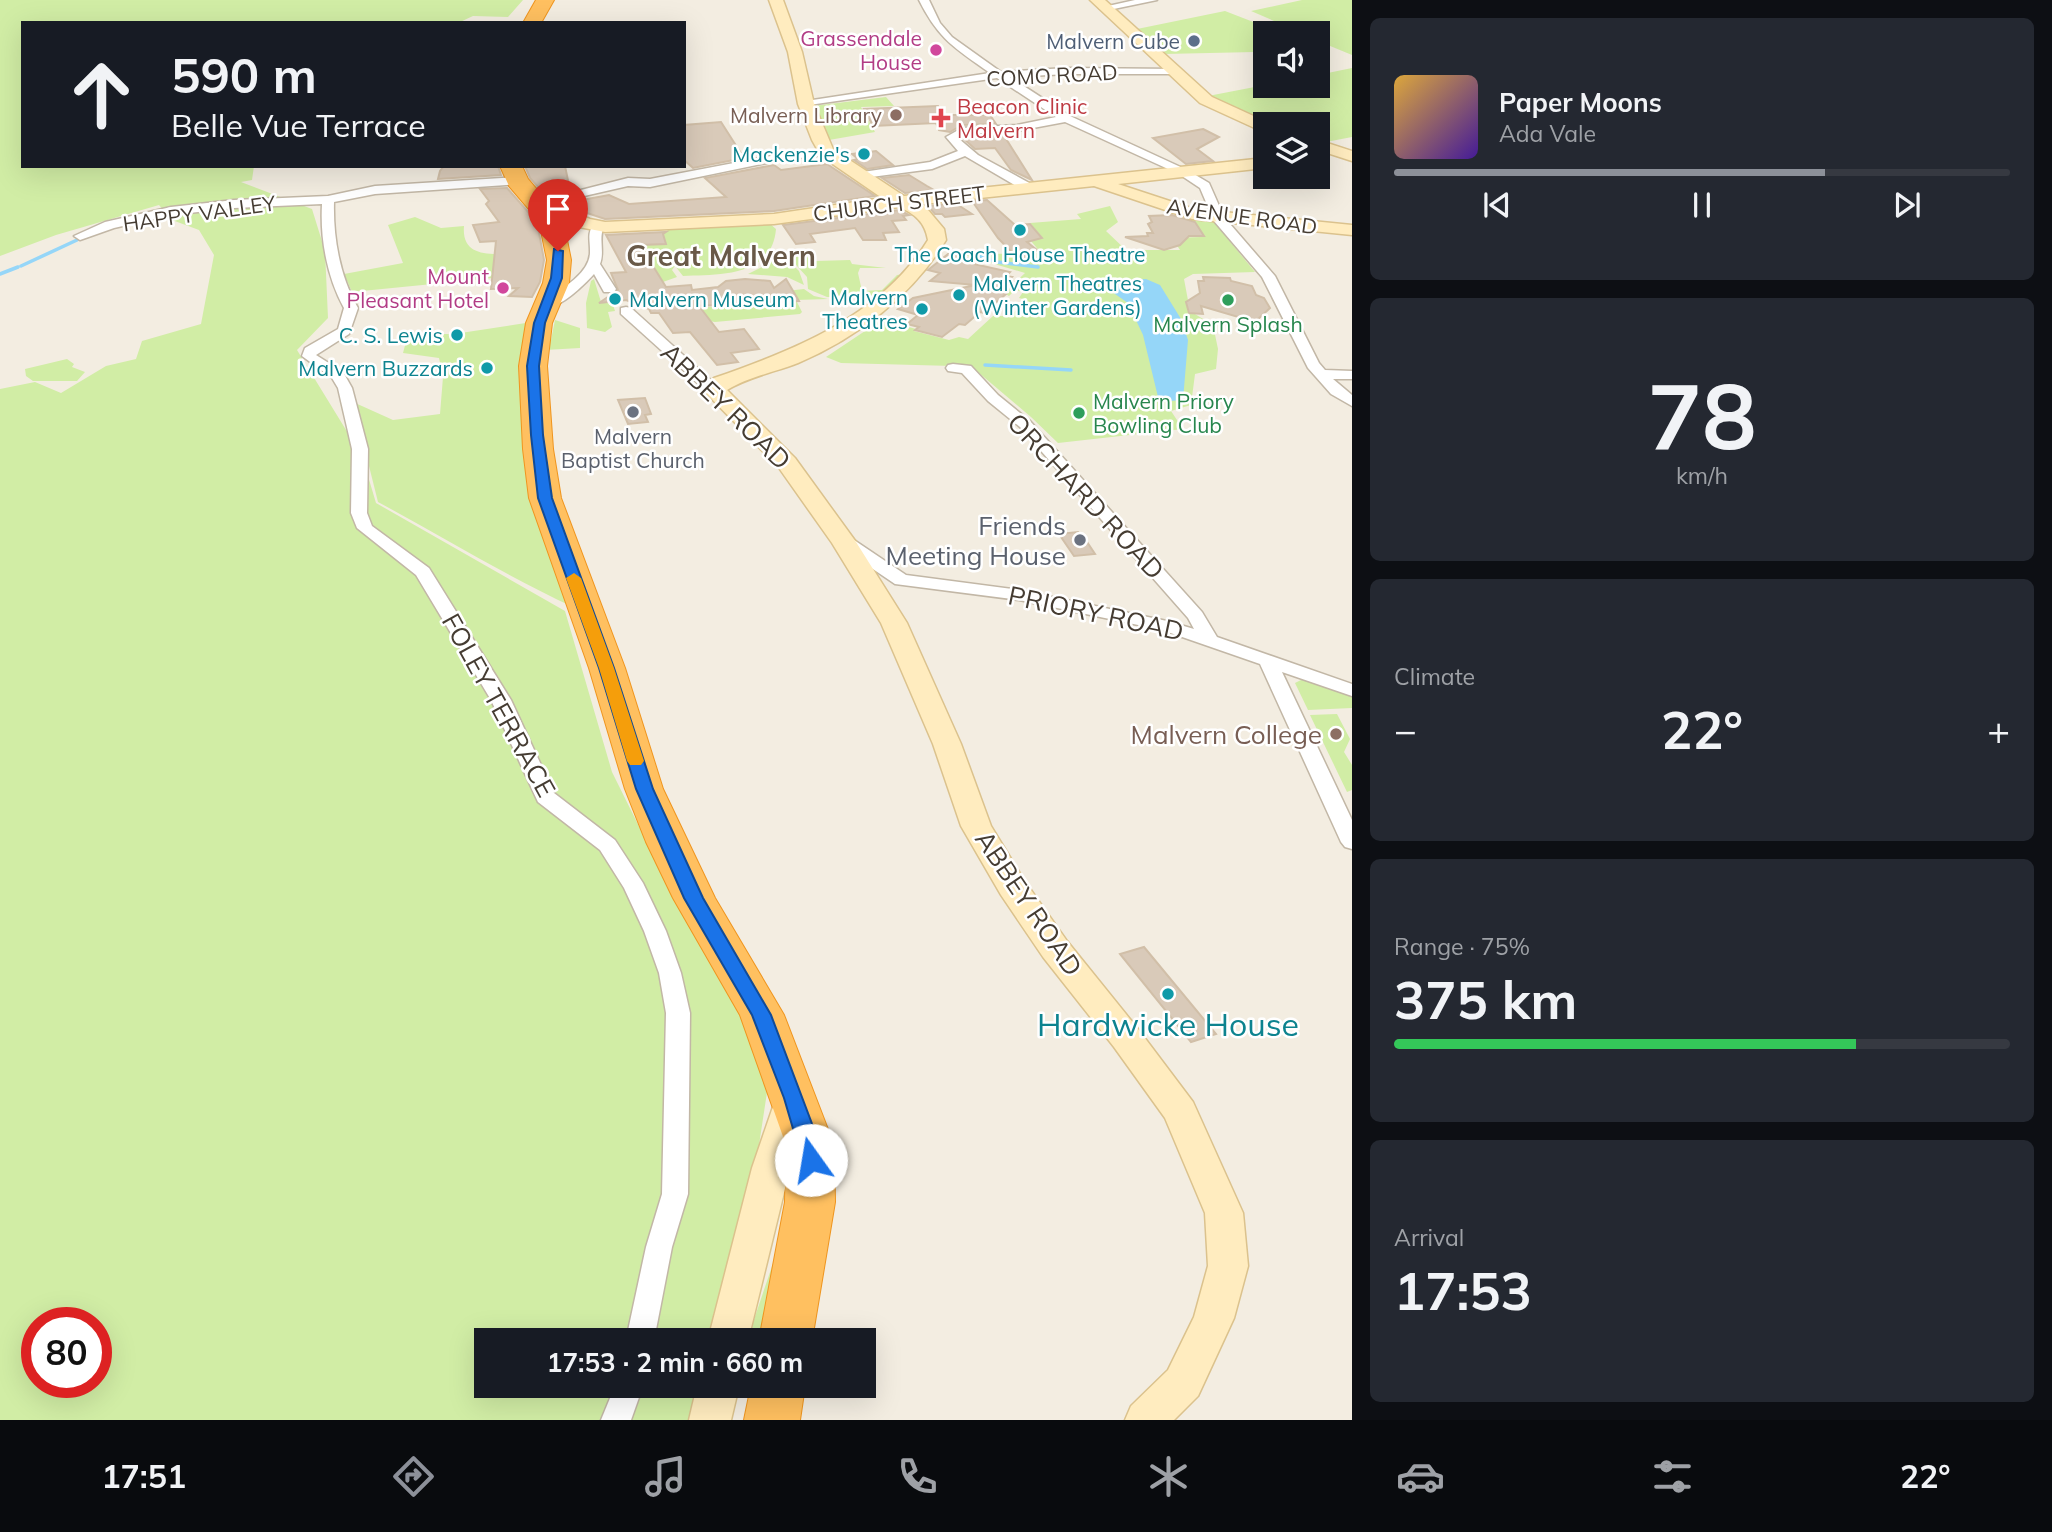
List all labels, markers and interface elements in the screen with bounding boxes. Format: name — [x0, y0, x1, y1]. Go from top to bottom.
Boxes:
map controls — [1253, 21, 1330, 189]
button: sound — [1253, 21, 1330, 98]
place label: Grassendale House — [800, 25, 922, 75]
place label: Malvern Cube — [1046, 28, 1180, 54]
marker: Malvern Cube — [1186, 33, 1202, 49]
marker: Grassendale House — [928, 42, 944, 58]
text: 590 m — [171, 44, 317, 105]
icon: ahead — [56, 49, 147, 140]
street label: COMO ROAD — [986, 59, 1118, 91]
text: Paper Moons — [1499, 86, 1662, 119]
place label: Beacon Clinic Malvern — [957, 93, 1087, 143]
place label: Malvern Library — [730, 102, 882, 128]
text: Belle Vue Terrace — [171, 105, 426, 145]
marker: Malvern Library — [888, 107, 904, 123]
marker: Beacon Clinic Malvern — [931, 108, 951, 128]
button: layers — [1253, 112, 1330, 189]
text: Ada Vale — [1499, 119, 1596, 148]
place label: Mackenzie's — [732, 141, 850, 167]
marker: Mackenzie's — [856, 146, 872, 162]
pin — [528, 179, 588, 251]
street label: CHURCH STREET — [811, 180, 987, 226]
icon: previous — [1478, 186, 1516, 224]
icon: pause — [1683, 186, 1721, 224]
icon: next — [1888, 186, 1926, 224]
street label: HAPPY VALLEY — [121, 189, 277, 237]
icon: arrive — [539, 190, 577, 228]
street label: AVENUE ROAD — [1165, 193, 1319, 239]
marker: The Coach House Theatre — [1012, 222, 1028, 238]
district label: Great Malvern — [626, 238, 816, 273]
place label: The Coach House Theatre — [894, 241, 1146, 267]
place label: Mount Pleasant Hotel — [347, 263, 489, 313]
place label: Malvern Theatres (Winter Gardens) — [973, 270, 1142, 320]
marker: Mount Pleasant Hotel — [495, 280, 511, 296]
place label: Malvern Theatres — [822, 284, 908, 334]
place label: Malvern Museum — [629, 286, 795, 312]
marker: Malvern Theatres (Winter Gardens) — [951, 287, 967, 303]
marker: Malvern Museum — [607, 291, 623, 307]
marker: Malvern Splash — [1220, 292, 1236, 308]
marker: Malvern Theatres — [914, 301, 930, 317]
place label: Malvern Splash — [1153, 311, 1303, 337]
place label: C. S. Lewis — [339, 322, 443, 348]
marker: C. S. Lewis — [449, 327, 465, 343]
street label: ABBEY ROAD — [654, 336, 798, 476]
place label: Malvern Buzzards — [298, 355, 473, 381]
text: 78 — [1647, 358, 1757, 472]
marker: Malvern Buzzards — [479, 360, 495, 376]
place label: Malvern Priory Bowling Club — [1093, 388, 1234, 438]
marker: Malvern Baptist Church — [625, 404, 641, 420]
marker: Malvern Priory Bowling Club — [1071, 405, 1087, 421]
street label: ORCHARD ROAD — [1001, 406, 1171, 586]
place label: Malvern Baptist Church — [561, 423, 705, 473]
text: km/h — [1676, 461, 1728, 490]
place label: Friends Meeting House — [886, 509, 1066, 572]
marker: Friends Meeting House — [1072, 532, 1088, 548]
street label: PRIORY ROAD — [1005, 578, 1187, 648]
street label: FOLEY TERRACE — [435, 608, 563, 802]
text: Climate — [1394, 662, 1475, 691]
text: 22° — [1661, 697, 1743, 762]
text: − — [1394, 706, 1417, 754]
text: + — [1987, 706, 2010, 754]
place label: Malvern College — [1131, 718, 1322, 751]
marker: Malvern College — [1328, 726, 1344, 742]
street label: ABBEY ROAD — [968, 824, 1090, 982]
text: Range · 75% — [1394, 932, 1530, 961]
text: 375 km — [1394, 967, 1577, 1032]
marker: Hardwicke House — [1160, 986, 1176, 1002]
place label: Hardwicke House — [1037, 1004, 1299, 1044]
position arrow — [774, 1123, 848, 1197]
text: Arrival — [1394, 1223, 1464, 1252]
text: 17:53 — [1394, 1258, 1532, 1323]
speed limit sign: 80 — [21, 1307, 112, 1398]
text: 17:53 · 2 min · 660 m — [547, 1346, 803, 1379]
icon: directions — [389, 1452, 438, 1501]
icon: music — [641, 1452, 690, 1501]
icon: phone — [893, 1452, 942, 1501]
icon: climate — [1144, 1452, 1193, 1501]
icon: car — [1396, 1452, 1445, 1501]
icon: filters — [1648, 1452, 1697, 1501]
text: 17:51 — [101, 1456, 186, 1496]
text: 22° — [1900, 1456, 1950, 1496]

